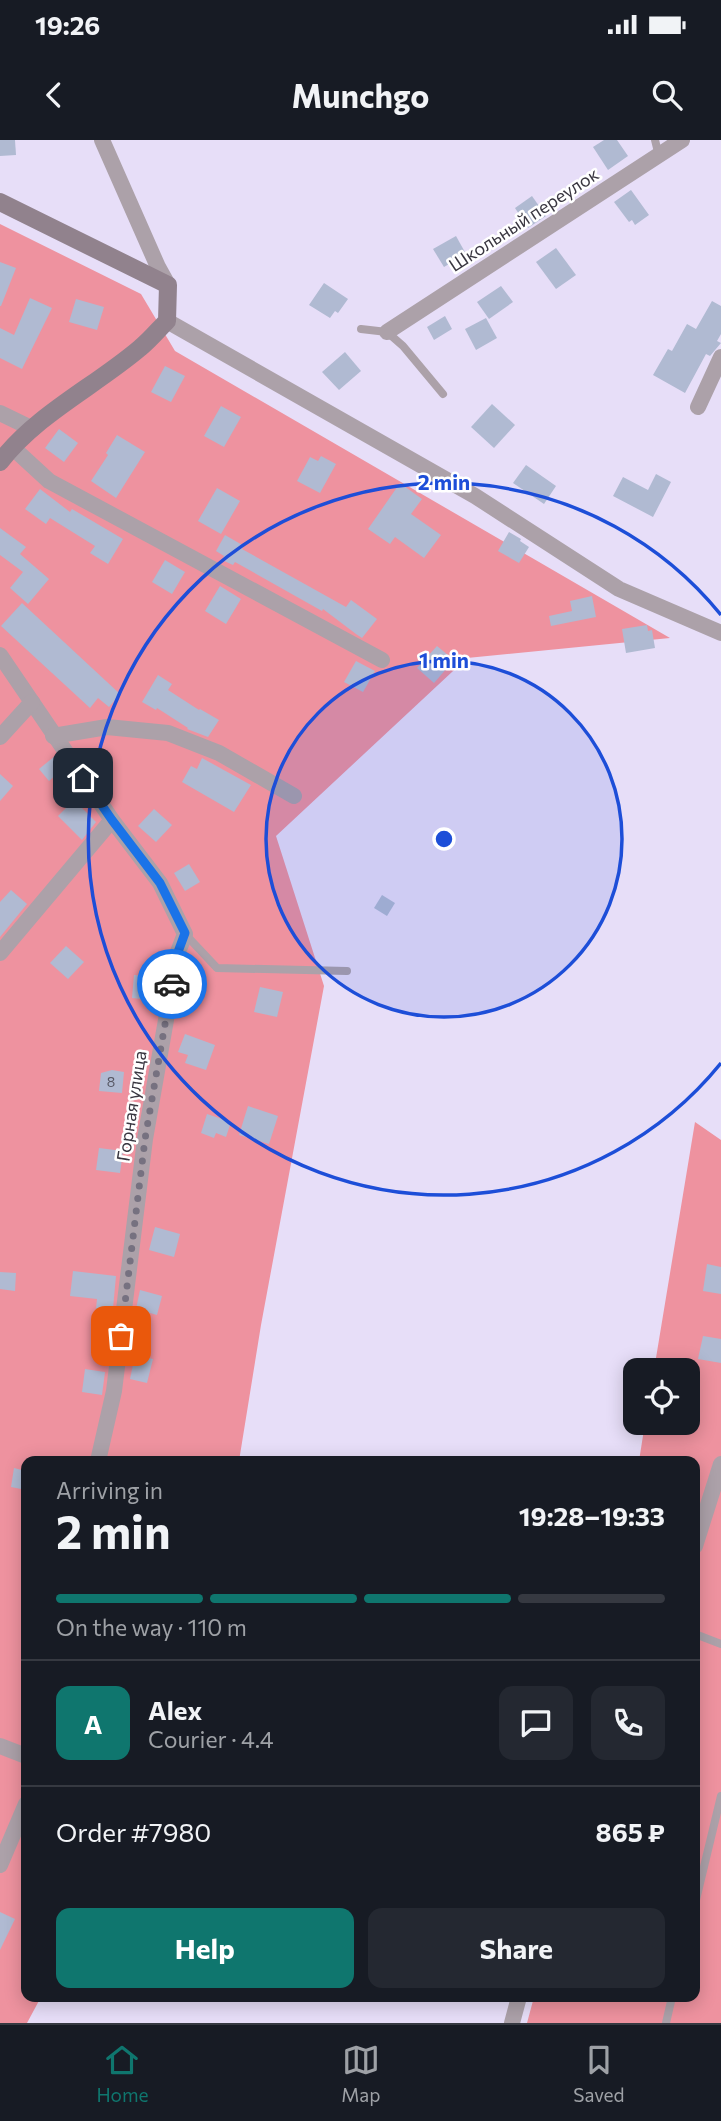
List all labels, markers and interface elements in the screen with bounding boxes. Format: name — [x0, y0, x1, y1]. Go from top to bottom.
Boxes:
text: 19:26 — [35, 9, 100, 40]
text: Munchgo — [292, 75, 429, 115]
icon: back — [35, 76, 73, 114]
icon: search — [648, 76, 686, 114]
street label: Школьный переулок — [444, 162, 603, 276]
text: 2 min — [418, 469, 470, 494]
text: 1 min — [419, 647, 469, 672]
pin — [53, 748, 113, 808]
icon: home — [64, 759, 102, 797]
centre of rings — [432, 827, 456, 851]
courier — [137, 949, 207, 1019]
icon: car — [153, 965, 191, 1003]
street label: Горная улица — [111, 1049, 151, 1163]
house number: 8 — [107, 1073, 115, 1090]
pin — [91, 1306, 151, 1366]
icon: bag — [102, 1317, 140, 1355]
map controls — [623, 1358, 700, 1435]
button: locate — [623, 1358, 700, 1435]
text: Arriving in — [56, 1476, 163, 1504]
text: 19:28–19:33 — [519, 1500, 665, 1531]
text: 2 min — [56, 1502, 171, 1558]
text: On the way · 110 m — [56, 1613, 247, 1641]
button: chat — [499, 1686, 573, 1760]
button: phone — [591, 1686, 665, 1760]
text: Alex — [148, 1694, 202, 1725]
text: A — [84, 1708, 102, 1739]
text: Courier · 4.4 — [148, 1725, 274, 1753]
text: Order #7980 — [56, 1816, 211, 1847]
text: 865 ₽ — [596, 1816, 665, 1847]
button: Help — [56, 1908, 354, 1988]
button: Share — [368, 1908, 665, 1988]
tab: Home — [96, 2041, 149, 2106]
tab: Map — [341, 2041, 381, 2106]
tab: Saved — [573, 2041, 625, 2106]

